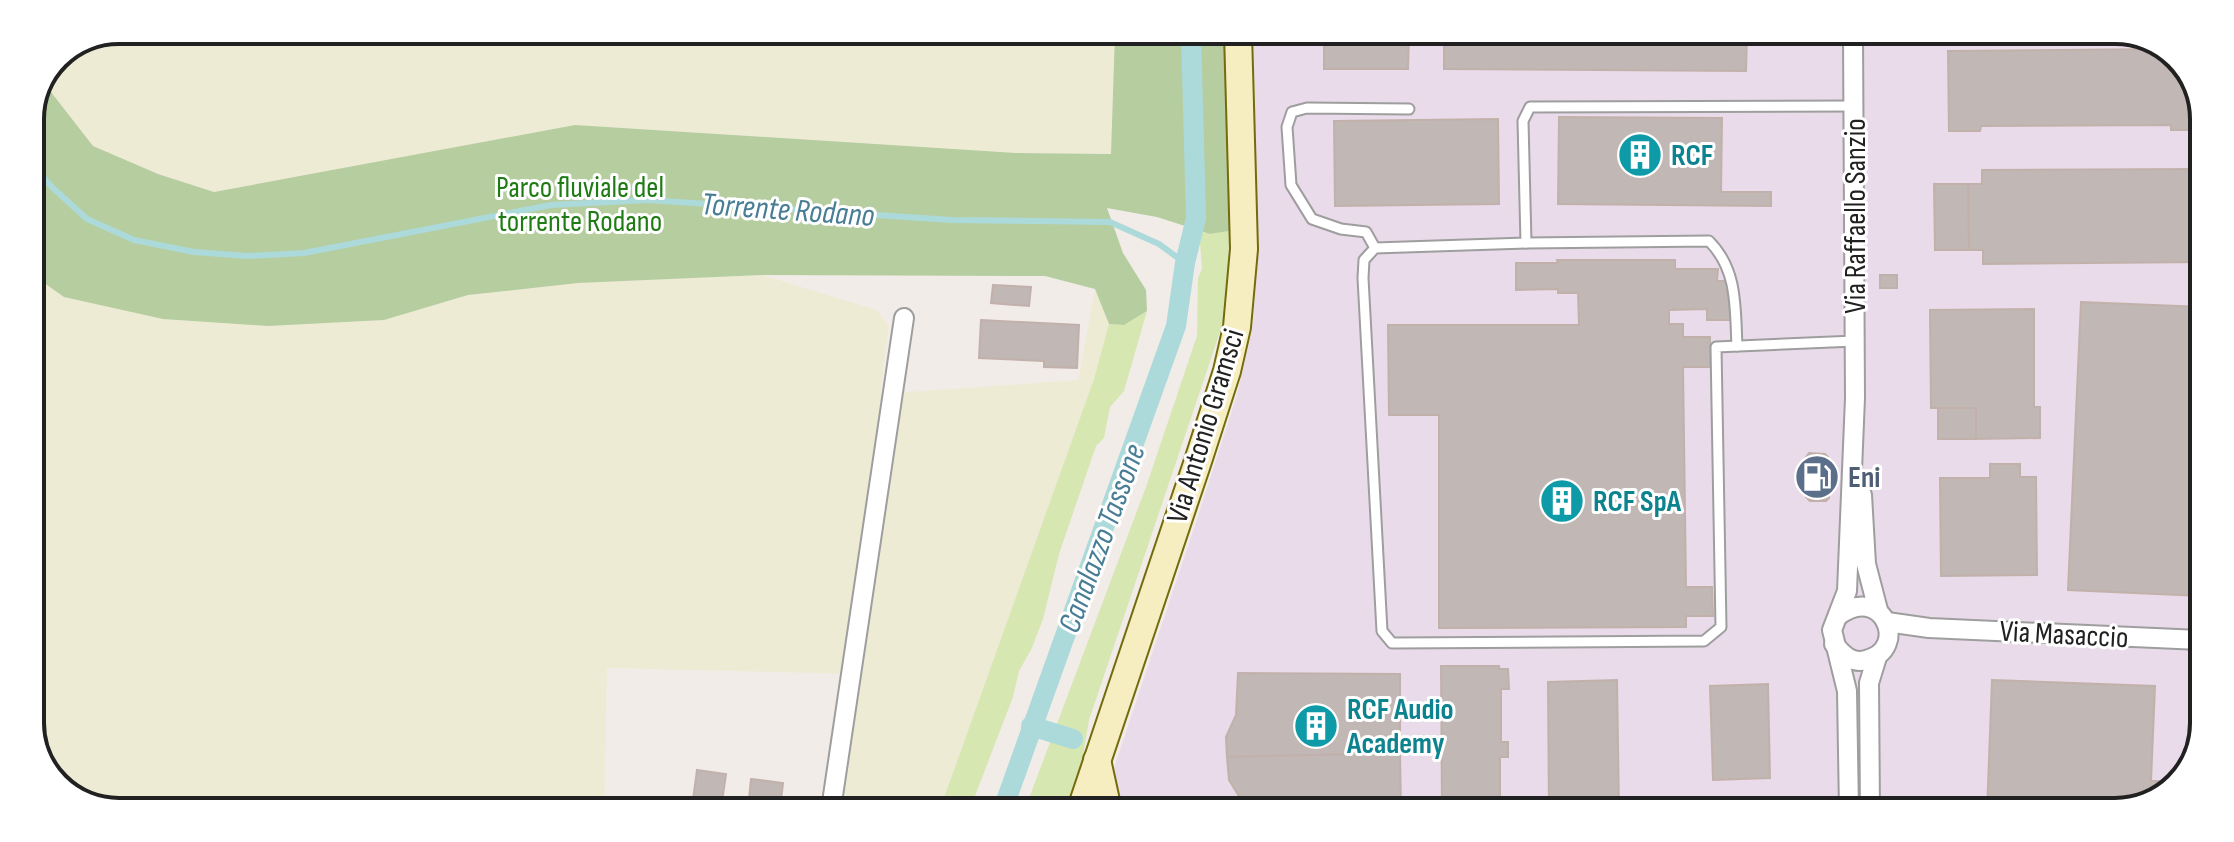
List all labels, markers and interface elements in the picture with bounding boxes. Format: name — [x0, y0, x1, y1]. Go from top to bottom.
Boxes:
street label: Via Raffaello Sanzio — [1838, 118, 1874, 314]
building icon: RCF — [1616, 131, 1664, 179]
place label: RCF — [1671, 138, 1713, 174]
park label: Parco fluviale del torrente Rodano — [496, 170, 664, 240]
water label: Torrente Rodano — [700, 185, 876, 236]
street label: Via Antonio Gramsci — [1159, 325, 1253, 528]
water label: Canalazzo Tassone — [1050, 439, 1155, 638]
fuel station icon: Eni — [1793, 453, 1841, 501]
place label: Eni — [1848, 460, 1880, 496]
building icon: RCF SpA — [1538, 477, 1586, 525]
place label: RCF SpA — [1593, 484, 1682, 520]
street label: Via Masaccio — [1999, 614, 2129, 656]
place label: RCF Audio Academy — [1346, 692, 1454, 762]
building icon: RCF Audio Academy — [1292, 702, 1340, 750]

